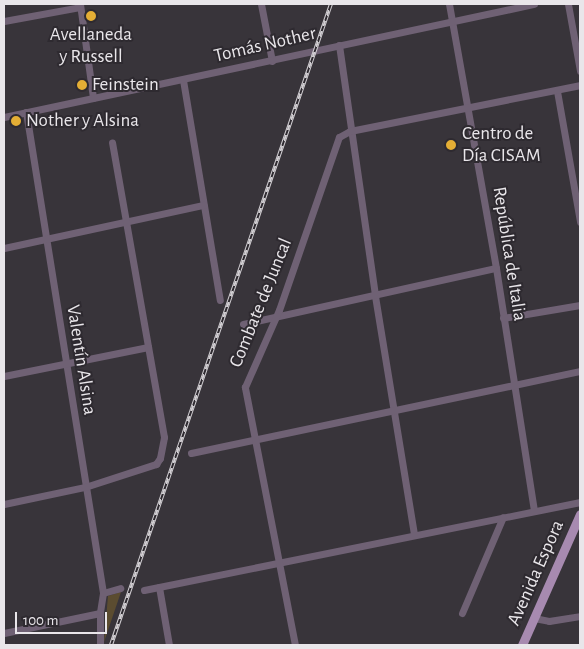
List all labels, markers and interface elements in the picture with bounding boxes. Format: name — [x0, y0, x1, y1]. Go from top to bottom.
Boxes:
marker: Avellaneda y Russell — [85, 10, 97, 22]
street label: Tomás Nother — [212, 22, 318, 68]
place label: Avellaneda y Russell — [50, 24, 132, 68]
place label: Feinstein — [92, 74, 159, 96]
marker: Feinstein — [76, 79, 88, 91]
place label: Nother y Alsina — [26, 110, 139, 132]
marker: Nother y Alsina — [10, 115, 22, 127]
place label: Centro de Día CISAM — [462, 123, 541, 167]
marker: Centro de Día CISAM — [444, 138, 458, 152]
street label: República de Italia — [487, 185, 531, 323]
street label: Combate de Juncal — [225, 235, 297, 371]
street label: Valentín Alsina — [61, 303, 101, 417]
street label: Avenida Espora — [503, 517, 569, 629]
scale bar — [18, 602, 110, 634]
text: 100 m — [23, 613, 58, 628]

